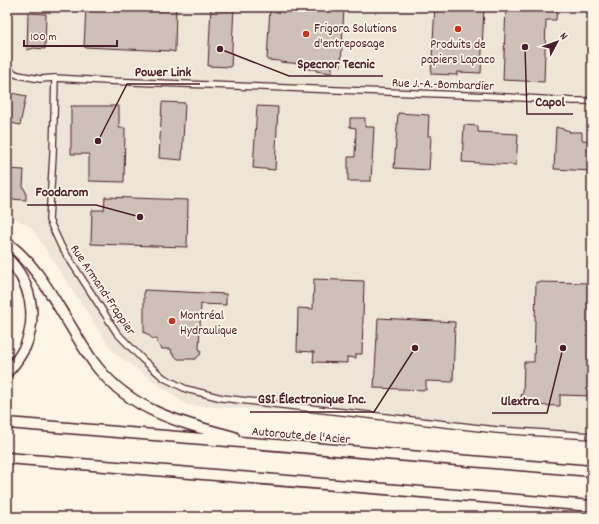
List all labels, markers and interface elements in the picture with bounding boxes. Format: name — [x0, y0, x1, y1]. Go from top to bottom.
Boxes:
place label: Frigora Solutions d'entreposage — [314, 20, 397, 54]
scale bar — [24, 22, 117, 48]
north arrow — [537, 22, 577, 62]
marker: Produits de papiers Lapaco — [453, 24, 463, 34]
text: 100 m — [30, 29, 57, 46]
marker: Frigora Solutions d'entreposage — [301, 29, 311, 39]
text: N — [555, 29, 571, 44]
place label: Produits de papiers Lapaco — [421, 36, 495, 70]
callout: Specnor Tecnic — [289, 50, 383, 76]
text: Specnor Tecnic — [297, 55, 375, 75]
callout: Power Link — [127, 58, 200, 84]
text: Power Link — [135, 63, 192, 83]
street label: Rue J.-A.-Bombardier — [392, 74, 494, 97]
callout: Capol — [527, 88, 573, 114]
text: Capol — [535, 93, 565, 113]
callout: Foodarom — [27, 179, 96, 205]
text: Foodarom — [36, 183, 89, 203]
street label: Rue Armand-Frappier — [64, 241, 139, 340]
place label: Montréal Hydraulique — [180, 307, 237, 341]
marker: Montréal Hydraulique — [167, 316, 177, 326]
callout: GSI Électronique Inc. — [250, 386, 374, 412]
callout: Ulextra — [492, 387, 547, 413]
text: GSI Électronique Inc. — [258, 390, 366, 410]
text: Ulextra — [501, 392, 541, 412]
street label: Autoroute de l'Acier — [251, 423, 351, 450]

